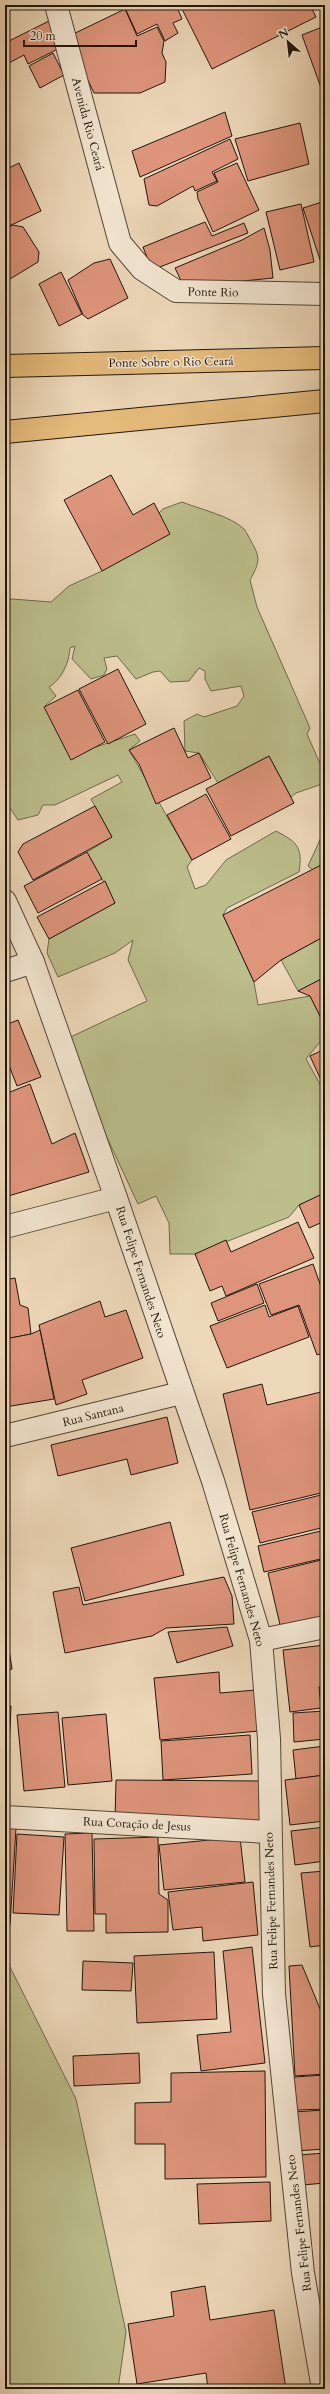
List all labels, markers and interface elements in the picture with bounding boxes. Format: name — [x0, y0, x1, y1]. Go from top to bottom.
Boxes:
scale bar — [24, 22, 136, 48]
north arrow — [268, 22, 308, 62]
text: N — [276, 25, 292, 42]
text: 20 m — [30, 28, 57, 44]
street label: Avenida Rio Ceará — [68, 76, 108, 173]
street label: Ponte Rio — [187, 284, 239, 300]
street label: Ponte Sobre o Rio Ceará — [108, 353, 235, 371]
street label: Rua Felipe Fernandes Neto — [112, 1204, 170, 1340]
street label: Rua Santana — [61, 1400, 126, 1430]
street label: Rua Felipe Fernandes Neto — [215, 1512, 269, 1649]
street label: Rua Coração de Jesus — [83, 1813, 191, 1835]
street label: Rua Felipe Fernandes Neto — [261, 1831, 281, 1970]
street label: Rua Felipe Fernandes Neto — [283, 2153, 315, 2292]

